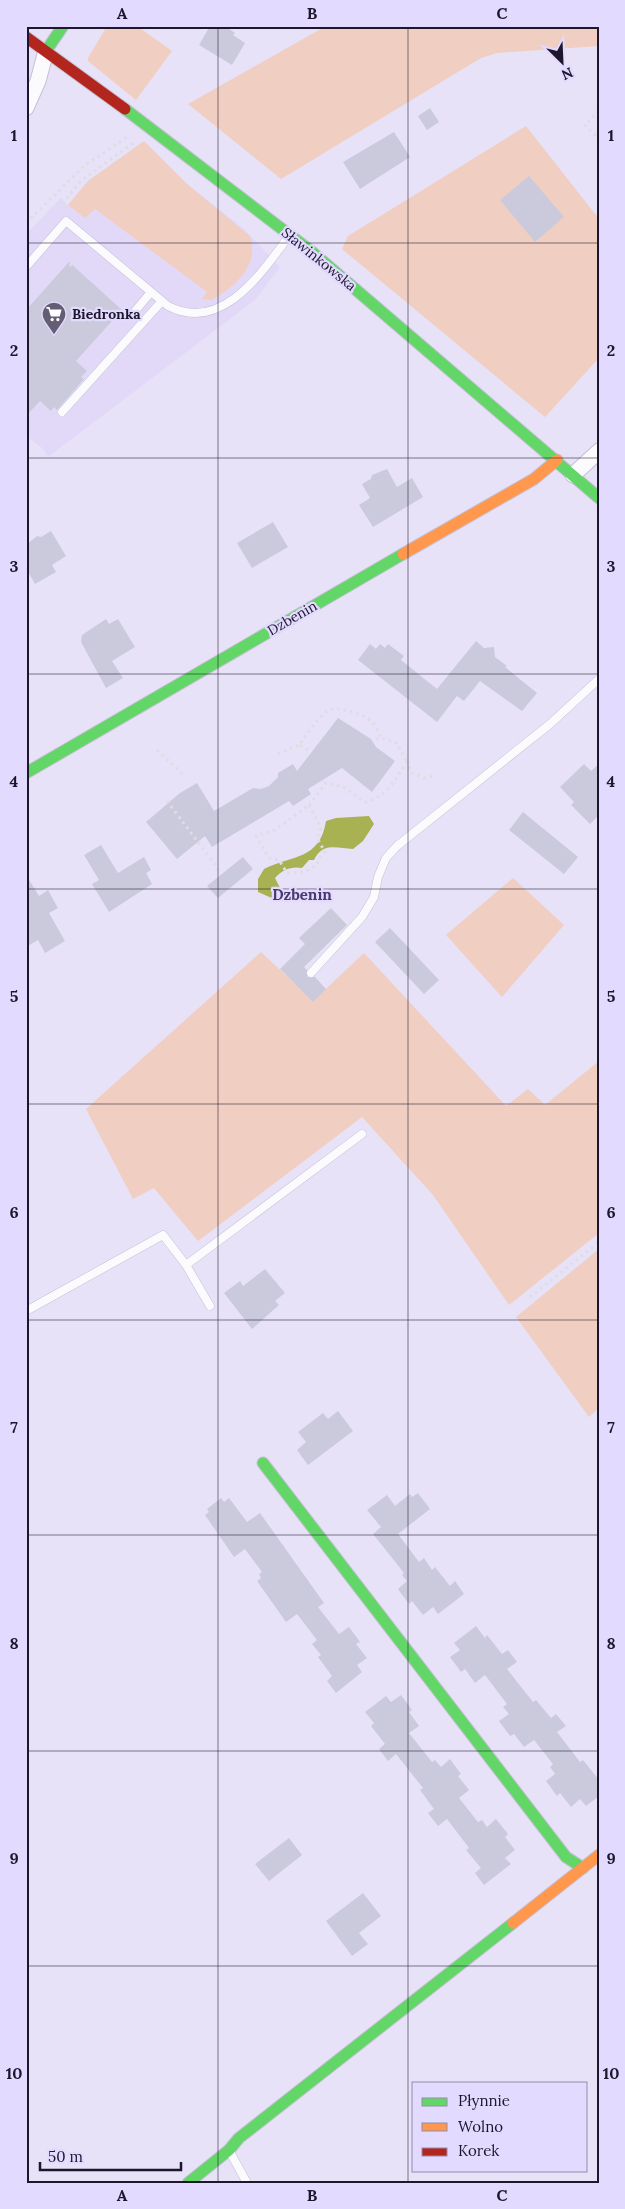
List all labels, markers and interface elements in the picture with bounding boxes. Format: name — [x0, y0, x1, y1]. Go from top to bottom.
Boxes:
text: A — [117, 3, 128, 23]
text: B — [307, 3, 318, 23]
text: C — [496, 3, 508, 23]
north arrow — [538, 38, 588, 88]
text: N — [559, 63, 576, 84]
text: 1 — [11, 125, 17, 145]
text: 1 — [608, 125, 614, 145]
street label: Sławinkowska — [278, 223, 360, 295]
supermarket icon: Biedronka — [41, 301, 67, 335]
place label: Biedronka — [72, 305, 141, 323]
text: 2 — [10, 340, 18, 360]
text: 2 — [607, 340, 615, 360]
text: 3 — [10, 556, 19, 576]
text: 3 — [607, 556, 616, 576]
street label: Dzbenin — [264, 596, 320, 639]
text: 4 — [10, 771, 19, 791]
text: 4 — [607, 771, 616, 791]
district label: Dzbenin — [272, 885, 332, 904]
text: 5 — [10, 986, 19, 1006]
text: 5 — [607, 986, 616, 1006]
text: 6 — [9, 1202, 19, 1222]
text: 6 — [606, 1202, 616, 1222]
text: 7 — [10, 1417, 18, 1437]
text: 7 — [607, 1417, 615, 1437]
text: 8 — [9, 1633, 19, 1653]
text: 8 — [606, 1633, 616, 1653]
text: 9 — [9, 1848, 19, 1868]
text: 9 — [606, 1848, 616, 1868]
text: 10 — [6, 2063, 22, 2083]
text: 10 — [603, 2063, 619, 2083]
legend — [412, 2082, 588, 2172]
text: Płynnie — [458, 2091, 510, 2110]
text: Wolno — [458, 2117, 503, 2136]
scale bar — [40, 2139, 181, 2171]
text: Korek — [458, 2141, 499, 2160]
text: 50 m — [48, 2147, 83, 2166]
text: A — [117, 2185, 128, 2205]
text: B — [307, 2185, 318, 2205]
text: C — [496, 2185, 508, 2205]

